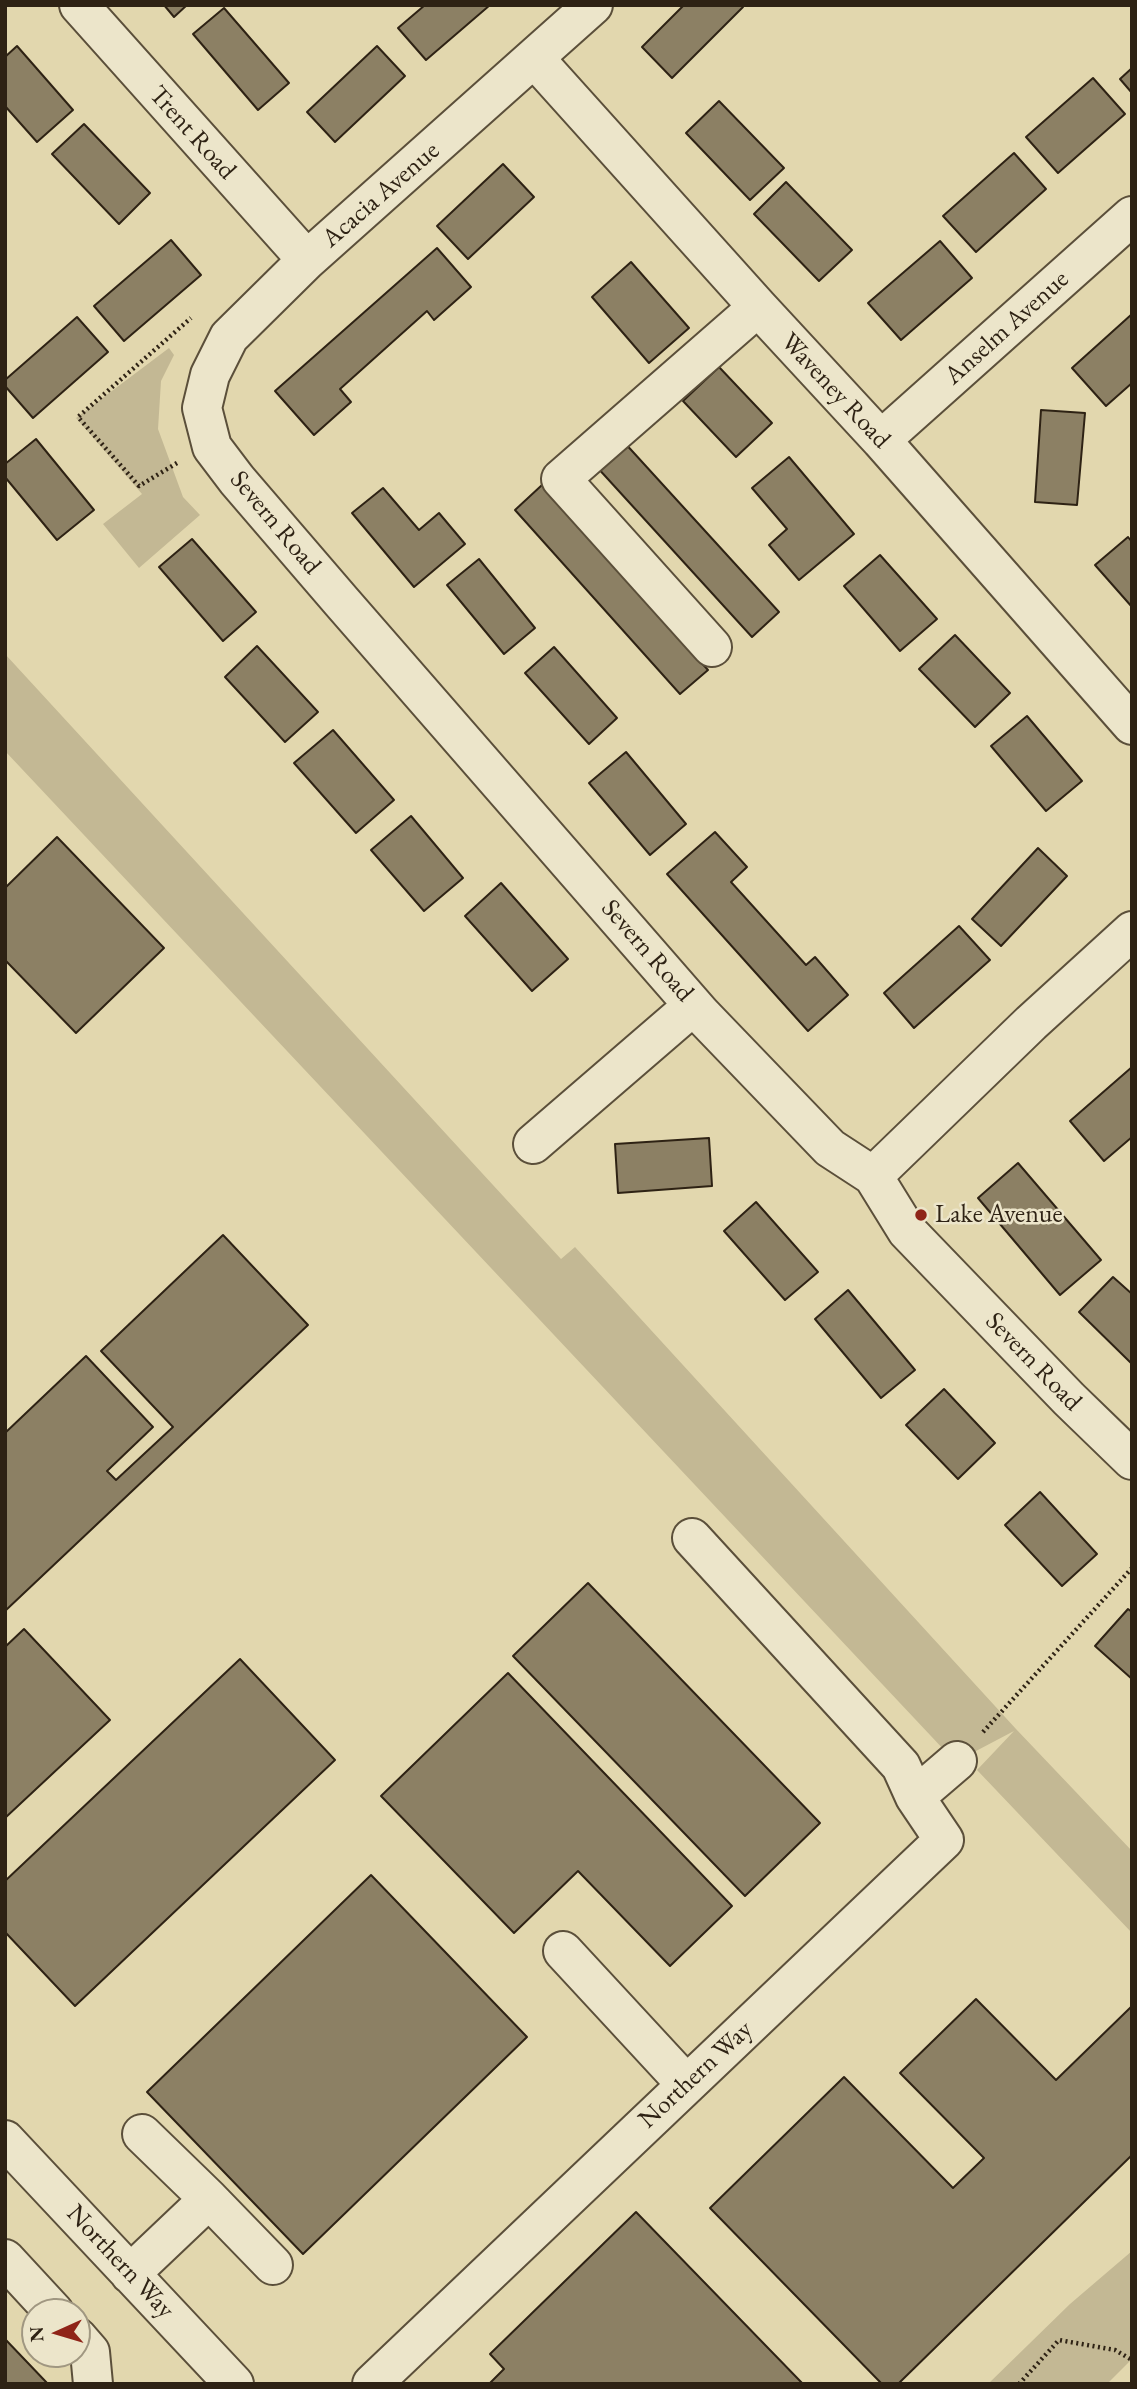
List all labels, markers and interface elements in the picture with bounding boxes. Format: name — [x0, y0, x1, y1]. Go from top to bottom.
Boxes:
street label: Trent Road — [142, 80, 242, 186]
street label: Acacia Avenue — [316, 135, 446, 255]
street label: Anselm Avenue — [938, 264, 1076, 392]
street label: Waveney Road — [774, 327, 896, 455]
street label: Severn Road — [223, 465, 327, 581]
street label: Severn Road — [594, 894, 700, 1008]
place label: Lake Avenue — [935, 1199, 1063, 1231]
marker: Lake Avenue — [913, 1207, 929, 1223]
street label: Severn Road — [978, 1306, 1088, 1418]
street label: Northern Way — [633, 2014, 759, 2136]
street label: Northern Way — [59, 2199, 181, 2325]
north arrow — [21, 2298, 91, 2368]
text: N — [24, 2326, 50, 2343]

